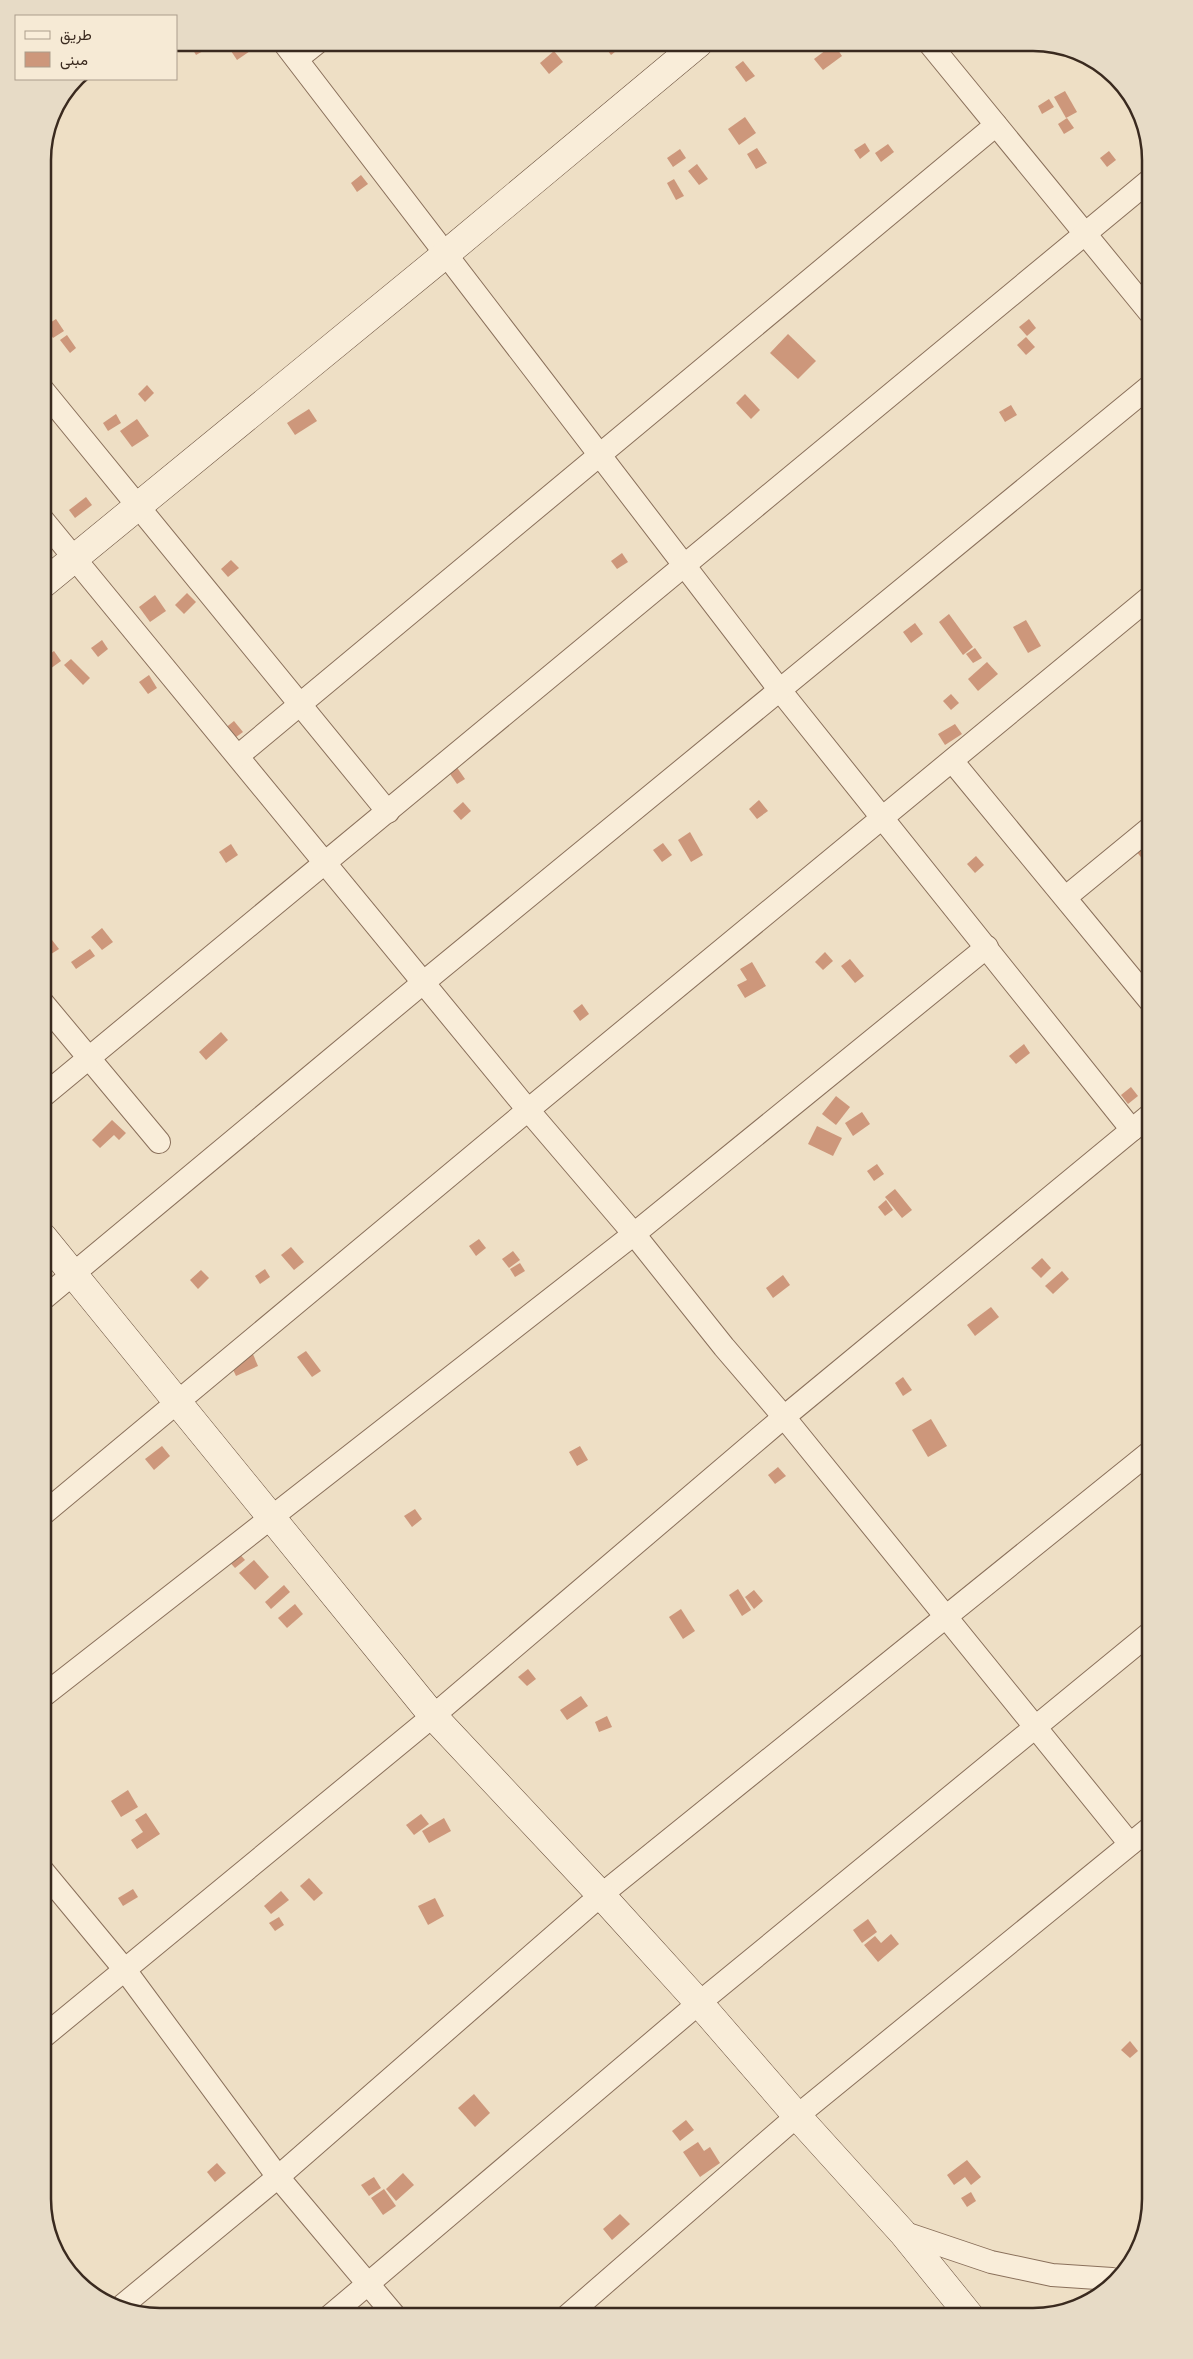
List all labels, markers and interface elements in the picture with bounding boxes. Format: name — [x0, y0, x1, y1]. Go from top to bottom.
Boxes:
legend — [15, 15, 178, 80]
text: طريق — [60, 25, 92, 45]
text: مبنى — [60, 50, 88, 70]

